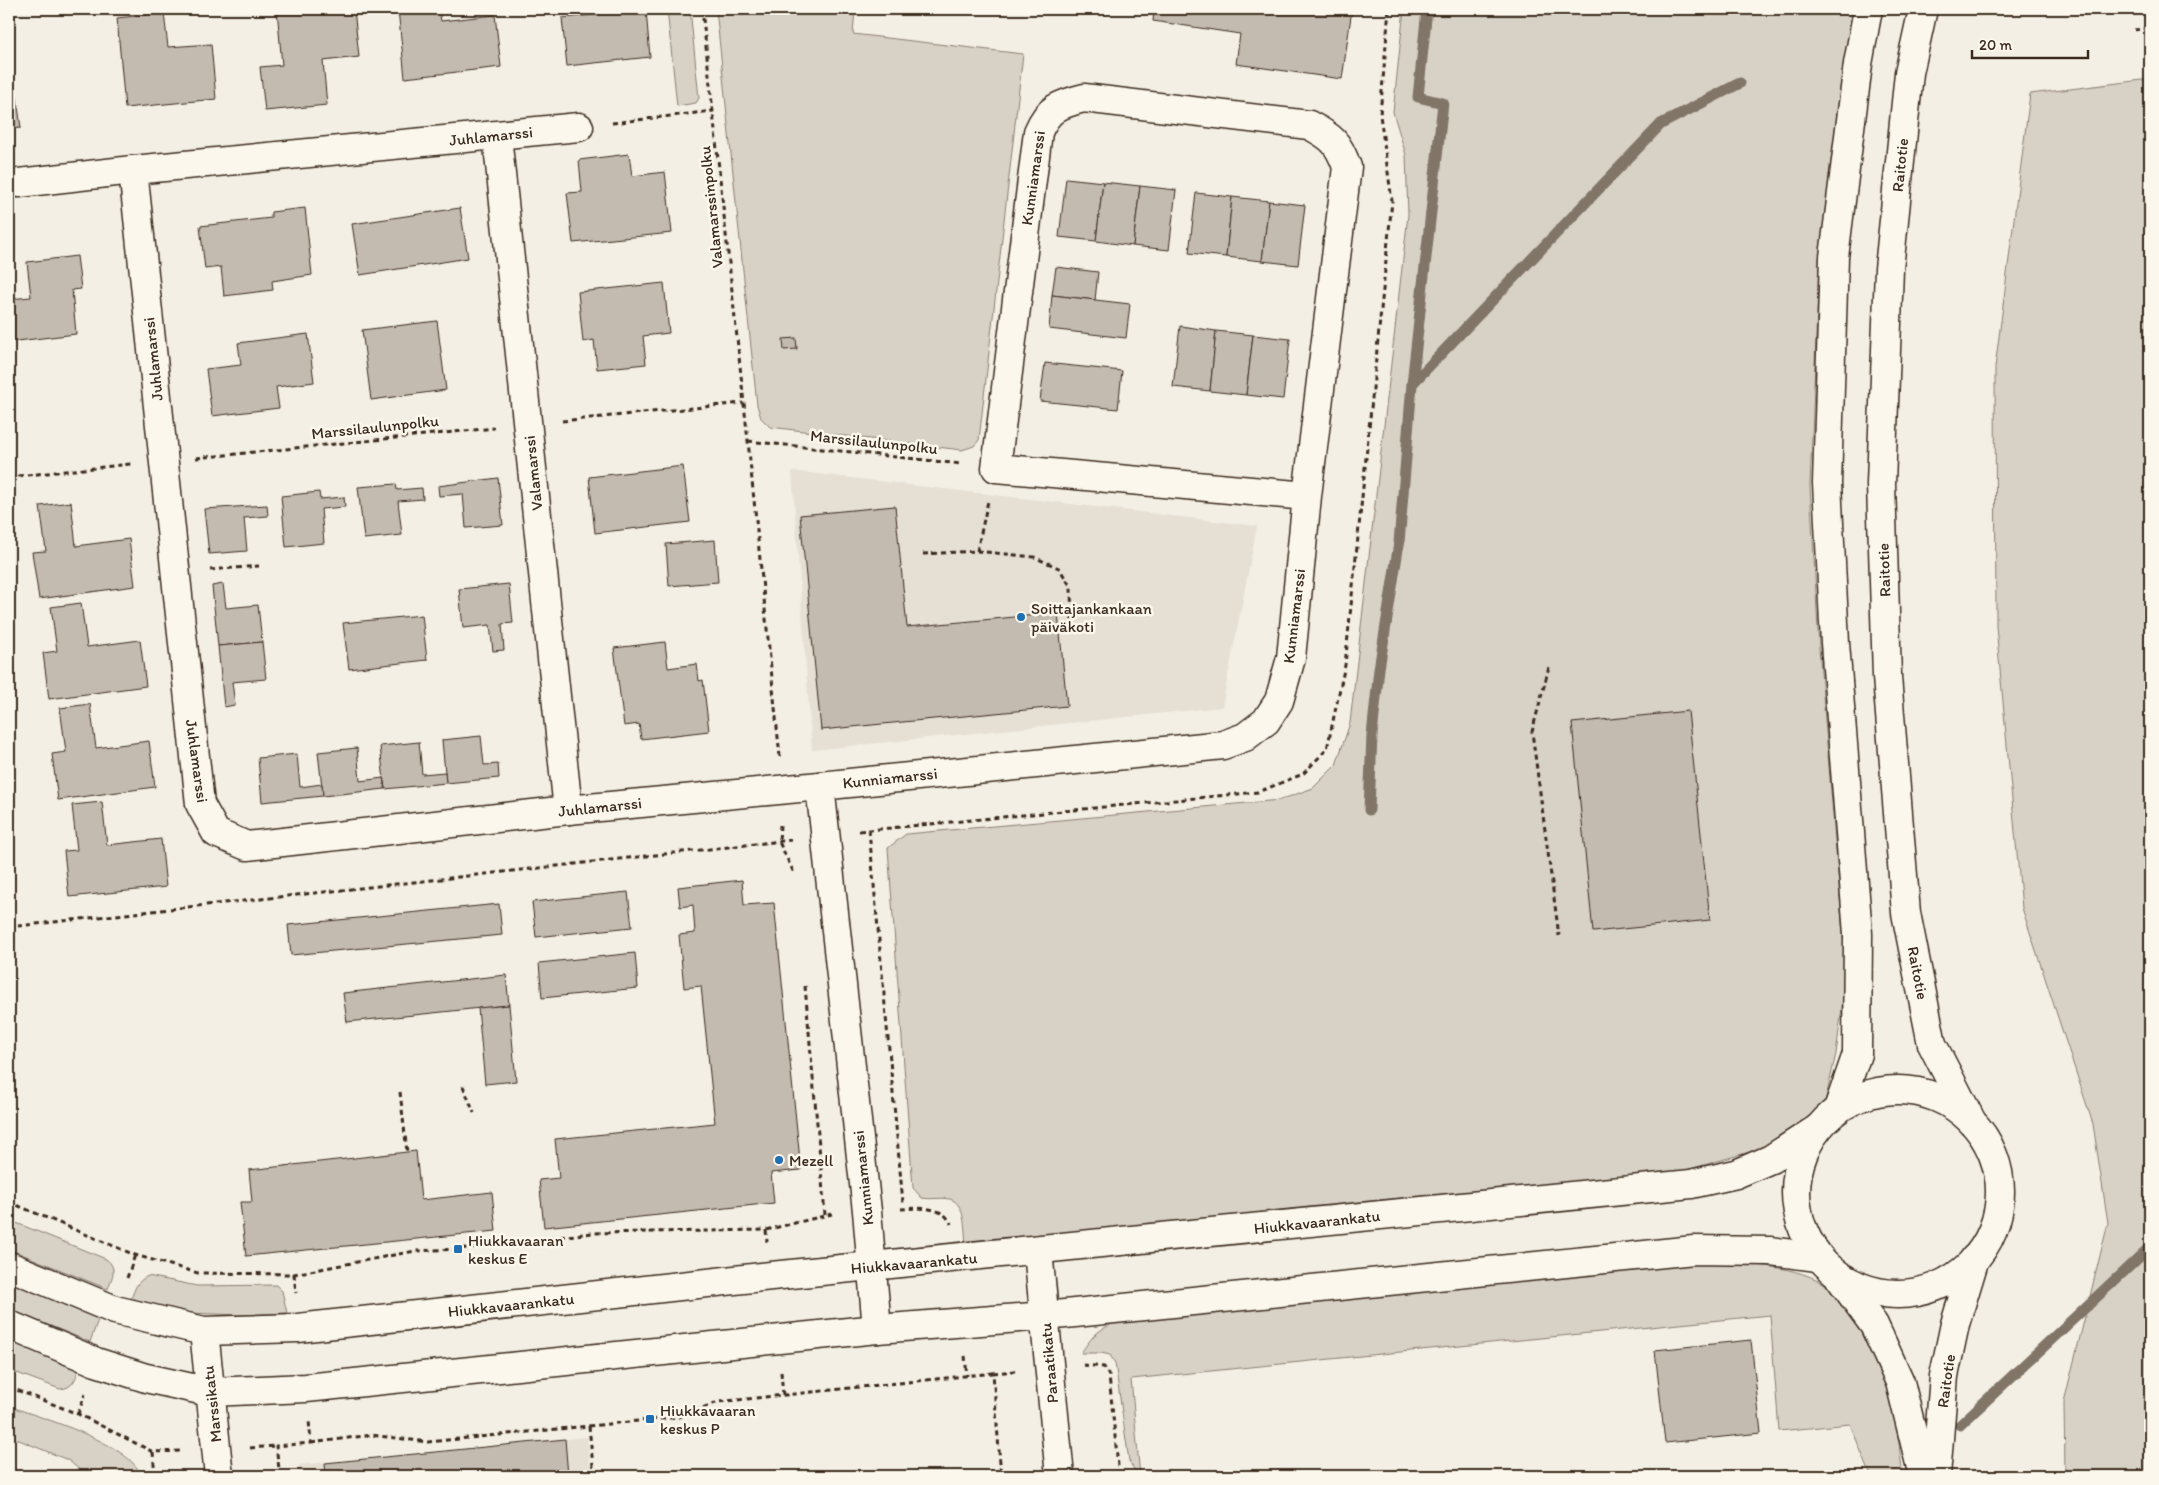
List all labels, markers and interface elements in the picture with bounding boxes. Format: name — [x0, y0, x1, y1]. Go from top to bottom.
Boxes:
scale bar — [1972, 28, 2088, 60]
text: 20 m — [1979, 36, 2013, 54]
street label: Juhlamarssi — [448, 122, 534, 150]
street label: Kunniamarssi — [1017, 129, 1049, 227]
street label: Raitotie — [1888, 137, 1912, 193]
street label: Valamarssinpolku — [695, 145, 727, 269]
street label: Juhlamarssi — [139, 316, 167, 402]
street label: Marssilaulunpolku — [310, 411, 440, 443]
street label: Marssilaulunpolku — [809, 426, 939, 458]
street label: Valamarssi — [520, 435, 546, 511]
street label: Raitotie — [1874, 543, 1894, 597]
street label: Kunniamarssi — [1279, 567, 1309, 665]
place label: Soittajankankaan päiväkoti — [1031, 599, 1152, 636]
marker: Soittajankankaan päiväkoti — [1015, 611, 1027, 623]
street label: Juhlamarssi — [182, 718, 212, 804]
street label: Kunniamarssi — [842, 764, 938, 792]
street label: Juhlamarssi — [557, 793, 643, 821]
street label: Raitotie — [1904, 945, 1932, 1001]
street label: Kunniamarssi — [849, 1130, 877, 1226]
place label: Mezell — [789, 1151, 834, 1170]
marker: Mezell — [773, 1154, 785, 1166]
street label: Hiukkavaarankatu — [1253, 1206, 1381, 1238]
place label: Hiukkavaaran keskus E — [468, 1231, 564, 1268]
marker: Hiukkavaaran keskus E — [452, 1243, 464, 1255]
street label: Hiukkavaarankatu — [850, 1248, 978, 1278]
street label: Hiukkavaarankatu — [447, 1289, 575, 1321]
street label: Paraatikatu — [1036, 1322, 1062, 1404]
street label: Raitotie — [1933, 1353, 1959, 1409]
street label: Marssikatu — [199, 1365, 225, 1443]
place label: Hiukkavaaran keskus P — [660, 1401, 756, 1438]
marker: Hiukkavaaran keskus P — [644, 1413, 656, 1425]

